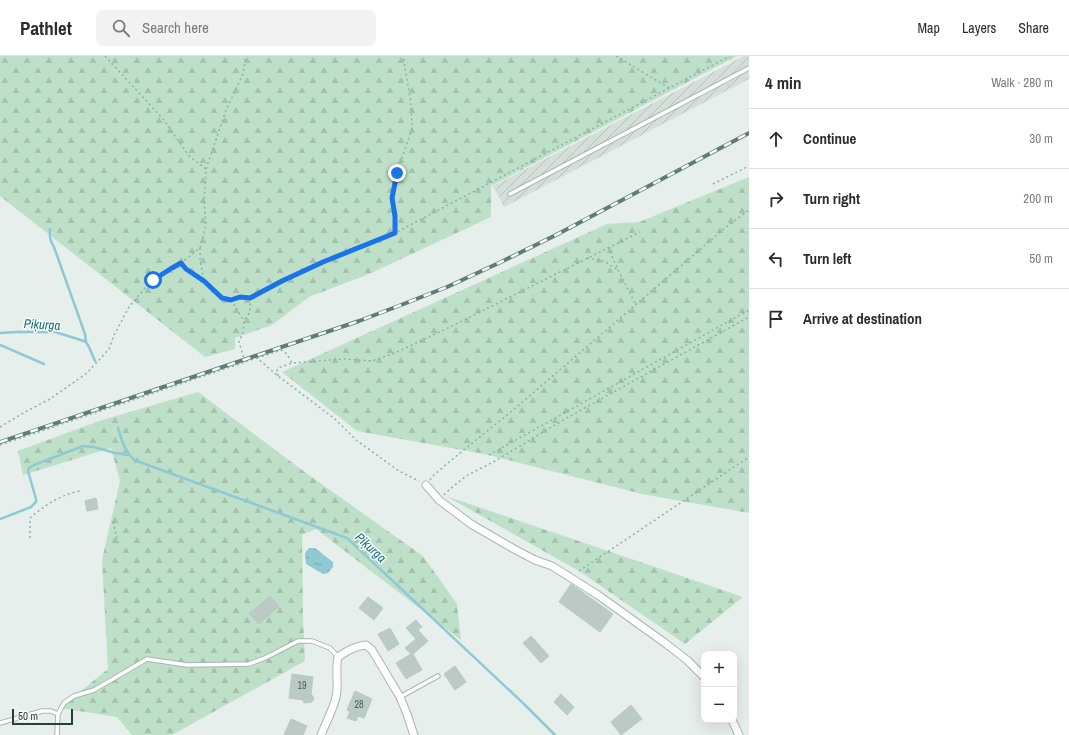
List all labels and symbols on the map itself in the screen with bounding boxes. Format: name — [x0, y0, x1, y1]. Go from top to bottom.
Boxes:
route end — [388, 164, 406, 182]
route start — [144, 271, 162, 289]
water label: Piķurga — [23, 315, 61, 334]
water label: Piķurga — [351, 529, 390, 566]
house number: 19 — [297, 679, 307, 692]
house number: 28 — [354, 698, 364, 711]
scale bar — [12, 707, 73, 726]

